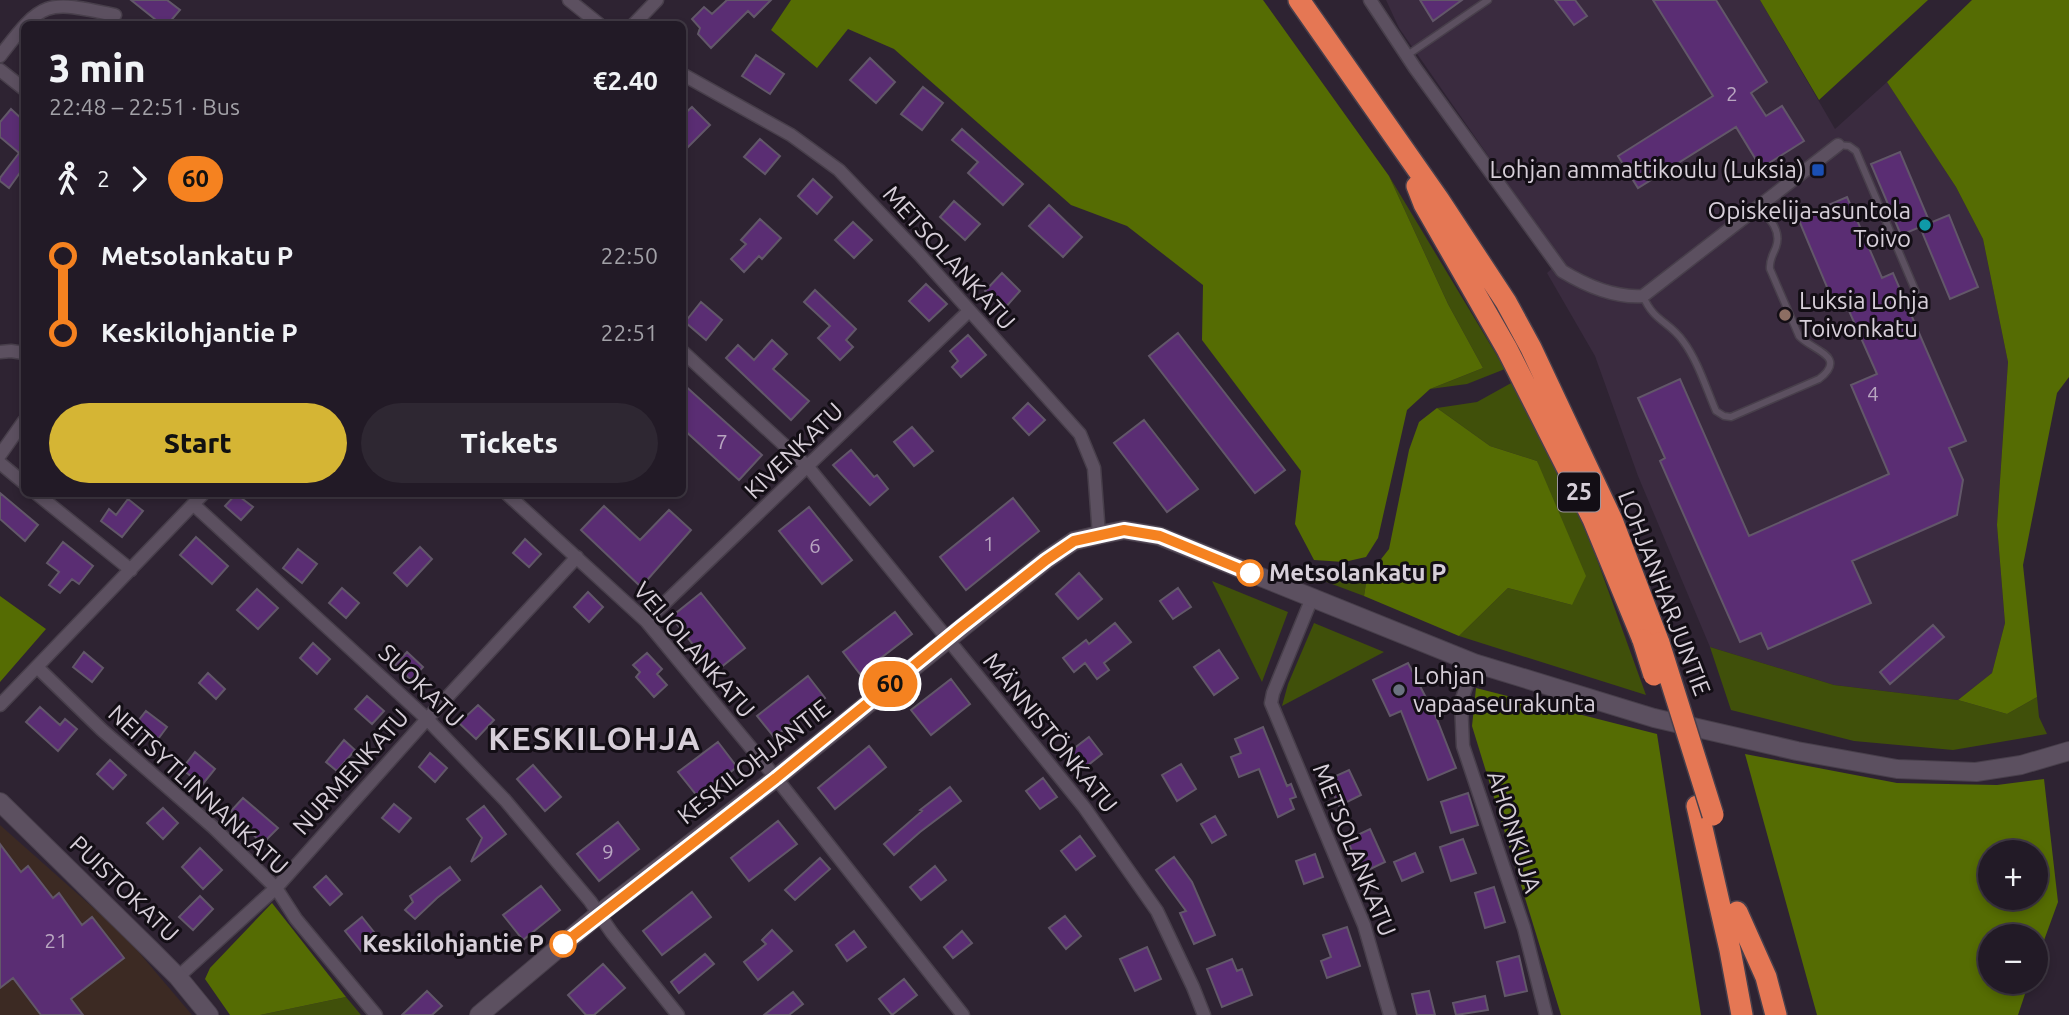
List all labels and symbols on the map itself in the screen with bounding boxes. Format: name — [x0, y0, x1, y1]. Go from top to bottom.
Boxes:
house number: 2 — [1726, 81, 1738, 105]
place label: Lohjan ammattikoulu (Luksia) — [1490, 156, 1804, 183]
marker: Lohjan ammattikoulu (Luksia) — [1810, 162, 1826, 178]
street label: METSOLANKATU — [878, 180, 1021, 335]
place label: Opiskelija-asuntola Toivo — [1708, 197, 1911, 252]
marker: Opiskelija-asuntola Toivo — [1917, 217, 1933, 233]
place label: Luksia Lohja Toivonkatu — [1799, 287, 1929, 342]
marker: Luksia Lohja Toivonkatu — [1777, 307, 1793, 323]
house number: 4 — [1867, 381, 1879, 405]
street label: KIVENKATU — [739, 397, 848, 504]
house number: 7 — [716, 429, 728, 453]
road number: 25 — [1558, 472, 1600, 512]
street label: LOHJANHARJUNTIE — [1613, 486, 1716, 699]
house number: 1 — [983, 531, 995, 555]
house number: 6 — [809, 533, 821, 557]
place label: Metsolankatu P — [1269, 559, 1447, 586]
marker: Metsolankatu P — [1237, 560, 1263, 586]
street label: VEIJOLANKATU — [628, 577, 760, 723]
street label: SUOKATU — [373, 639, 469, 733]
street label: MÄNNISTÖNKATU — [978, 647, 1123, 818]
line badge: 60 — [858, 661, 922, 707]
place label: Lohjan vapaaseurakunta — [1413, 662, 1596, 717]
marker: Lohjan vapaaseurakunta — [1391, 682, 1407, 698]
street label: KESKILOHJANTIE — [672, 694, 835, 829]
street label: NEITSYTLINNANKATU — [103, 699, 294, 880]
street label: NURMENKATU — [287, 703, 414, 840]
district label: KESKILOHJA — [488, 720, 702, 756]
street label: METSOLANKATU — [1307, 759, 1401, 940]
street label: AHONKUJA — [1482, 768, 1547, 897]
street label: PUISTOKATU — [64, 830, 184, 947]
house number: 9 — [602, 839, 614, 863]
house number: 21 — [44, 928, 68, 952]
place label: Keskilohjantie P — [362, 930, 544, 957]
marker: Keskilohjantie P — [550, 931, 576, 957]

